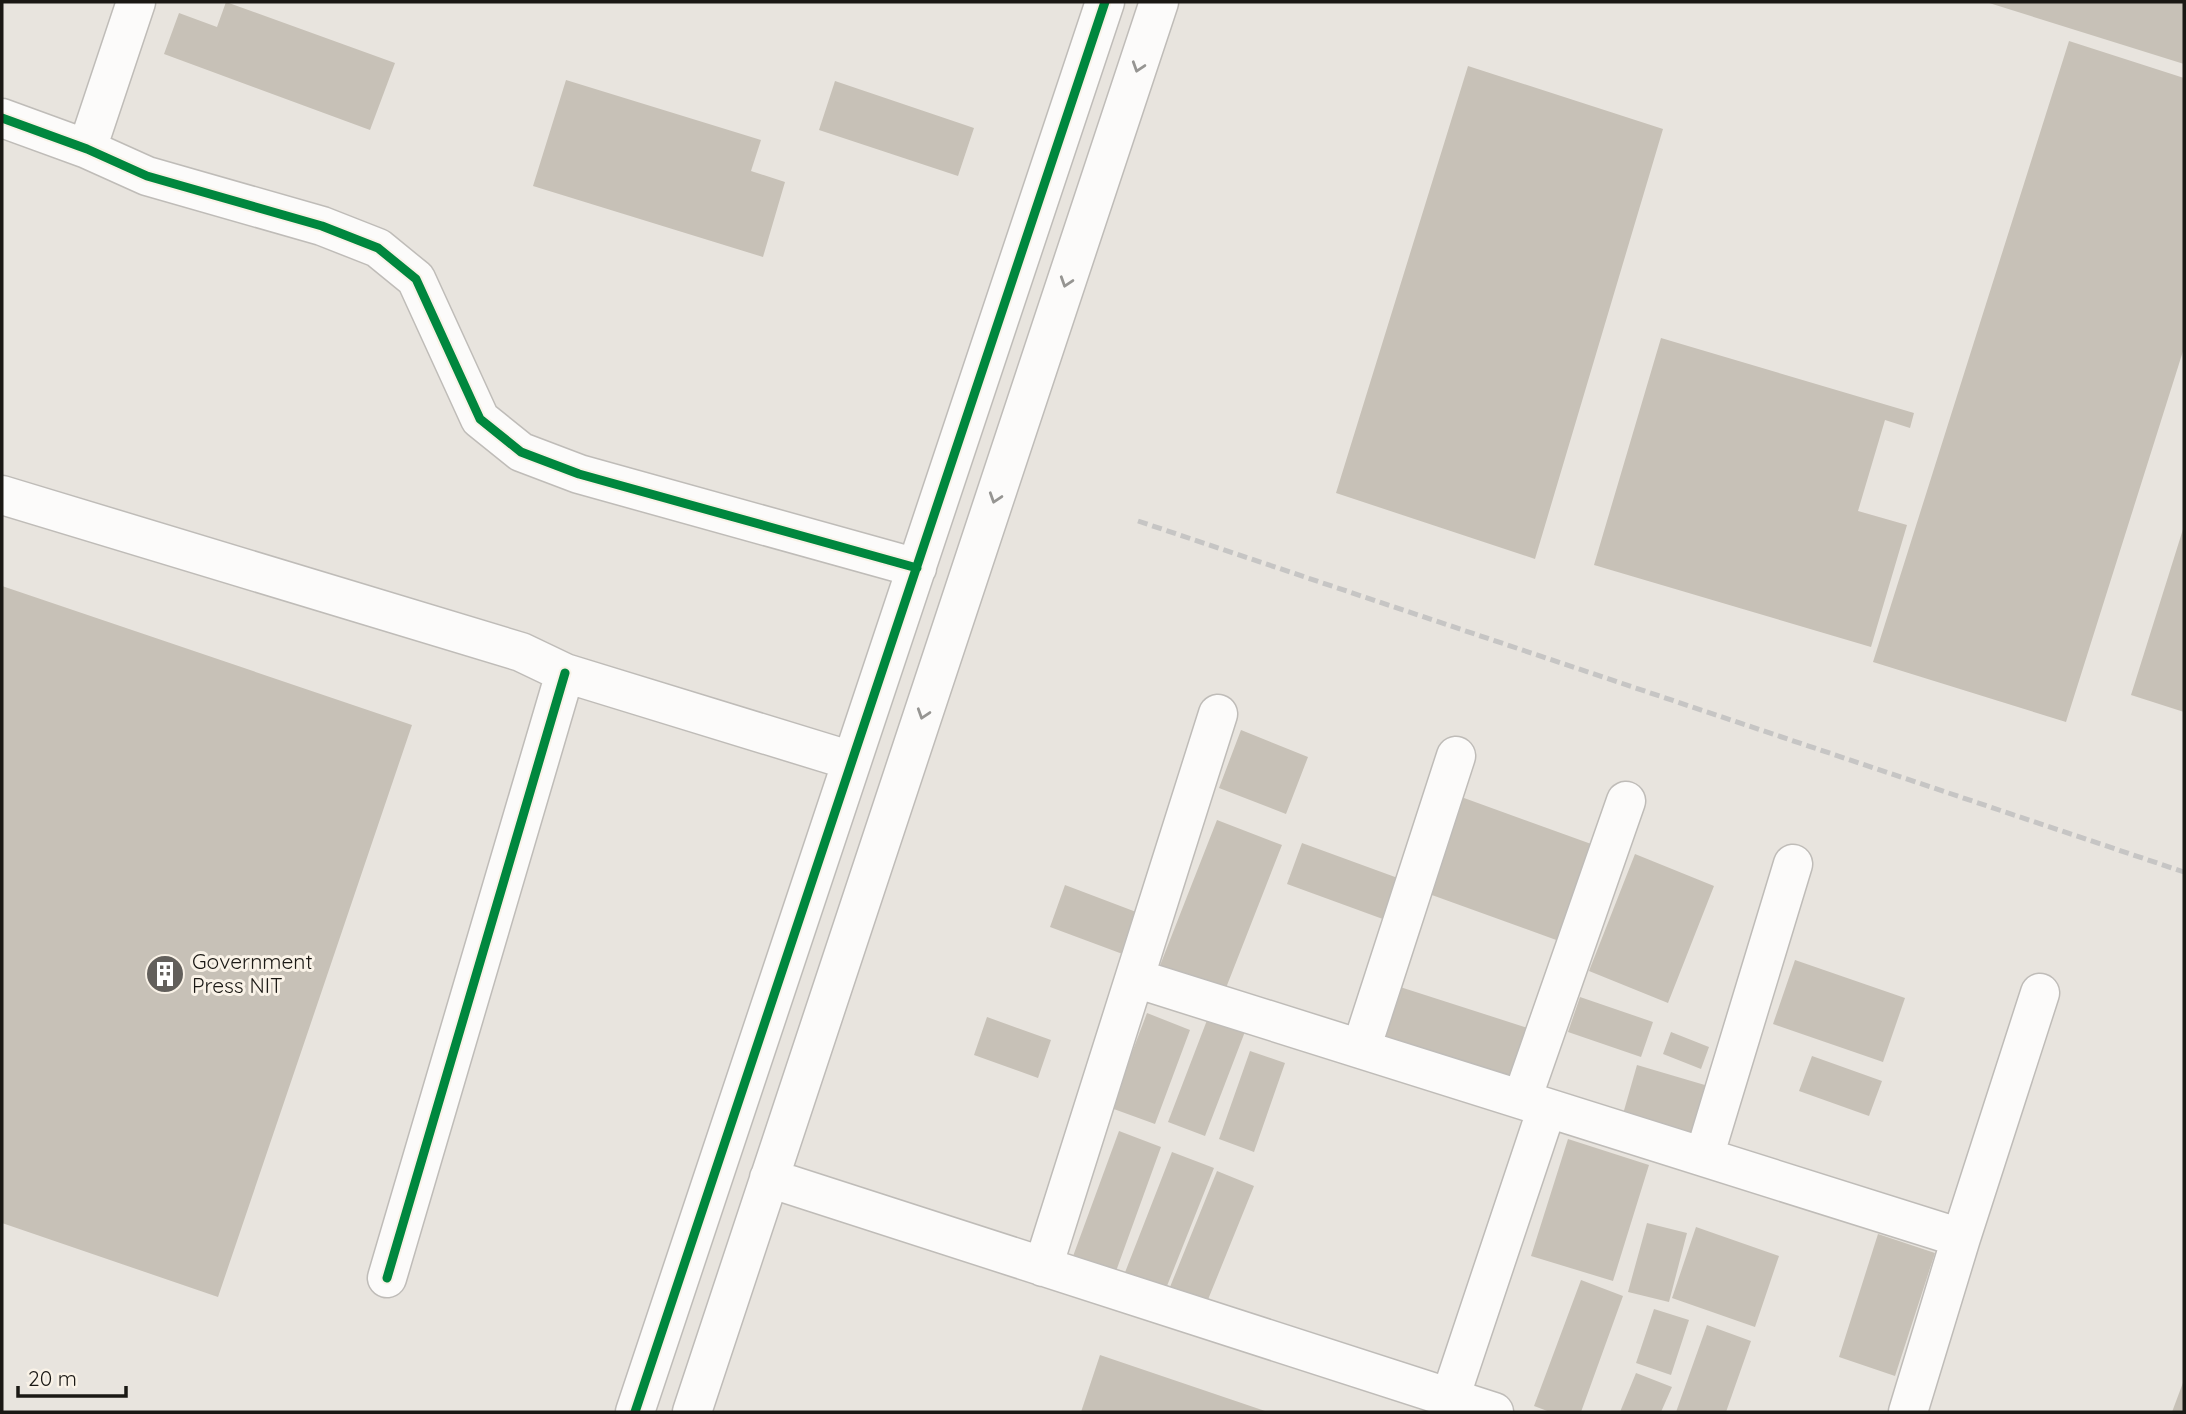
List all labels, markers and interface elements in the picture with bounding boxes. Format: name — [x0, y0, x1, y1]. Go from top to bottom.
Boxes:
one-way arrow — [1132, 60, 1146, 72]
one-way arrow — [1060, 276, 1074, 288]
one-way arrow — [989, 492, 1003, 504]
one-way arrow — [917, 708, 931, 720]
place label: Government Press NIT — [192, 948, 313, 998]
building icon: Government Press NIT — [144, 953, 186, 995]
scale bar — [18, 1354, 126, 1398]
text: 20 m — [28, 1365, 77, 1391]

